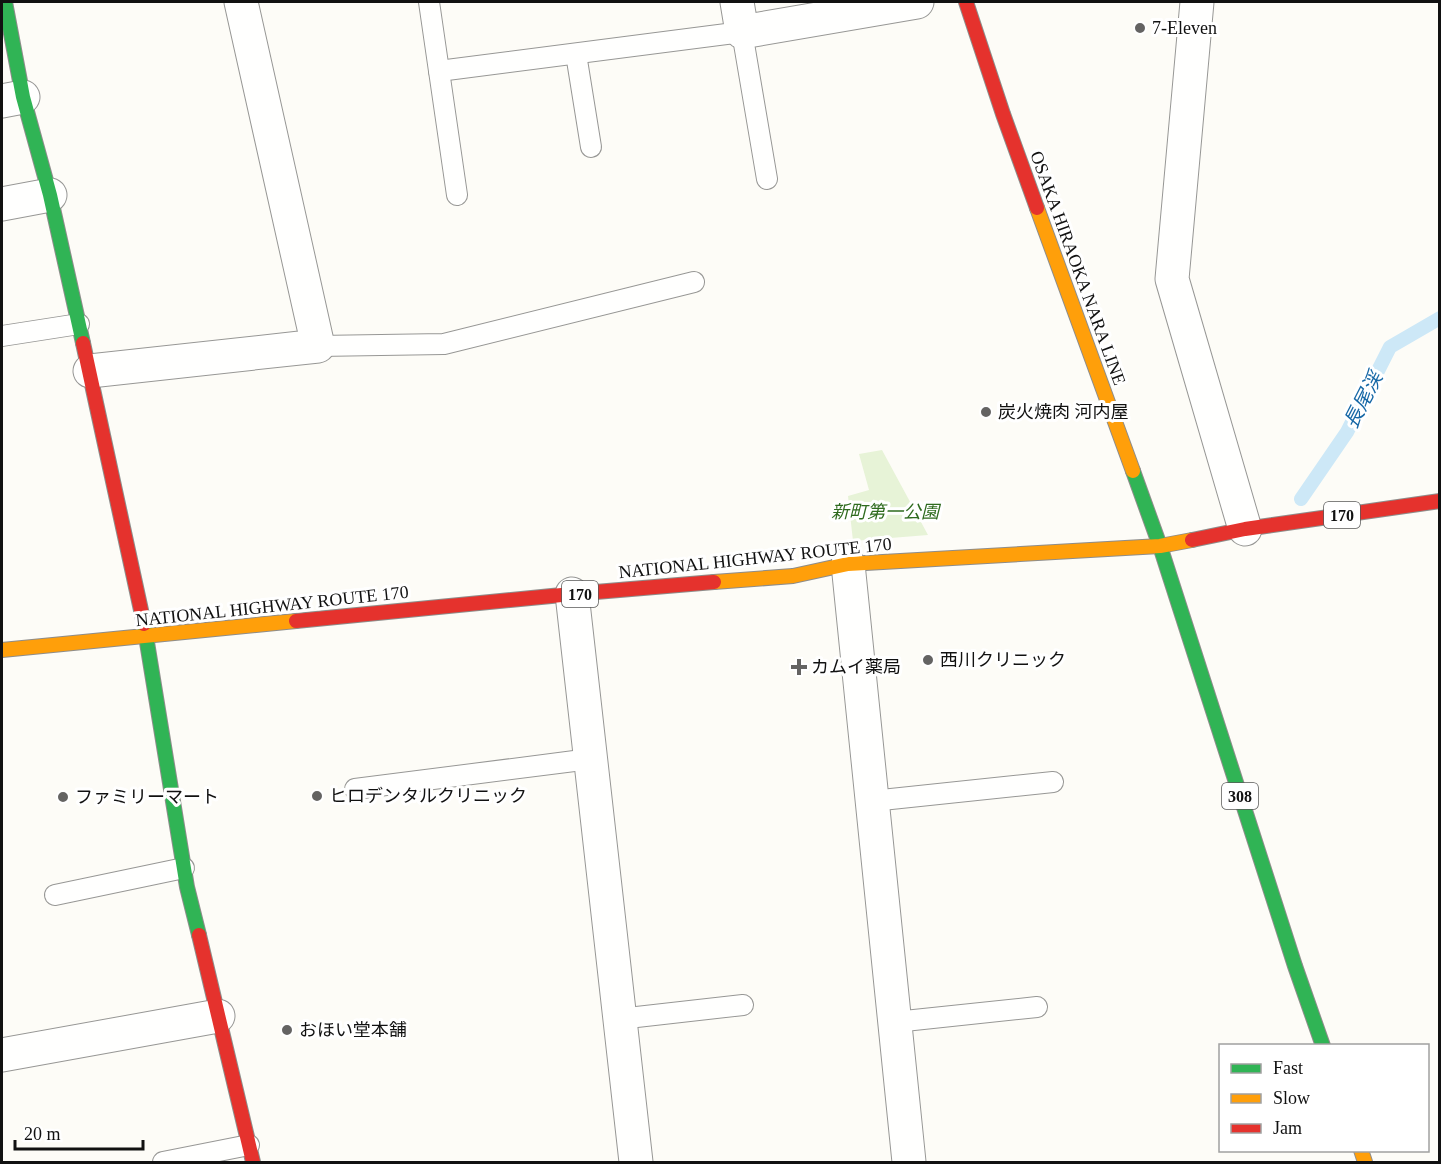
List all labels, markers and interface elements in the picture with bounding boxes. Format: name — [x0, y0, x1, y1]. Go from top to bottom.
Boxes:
place label: 7-Eleven — [1152, 18, 1217, 38]
marker: 7-Eleven — [1133, 21, 1147, 35]
street label: OSAKA HIRAOKA NARA LINE — [1026, 148, 1130, 388]
water label: 長尾渓 — [1340, 366, 1388, 432]
place label: 炭火焼肉 河内屋 — [998, 402, 1129, 422]
marker: 炭火焼肉 河内屋 — [979, 405, 993, 419]
park label: 新町第一公園 — [831, 502, 942, 522]
road number: 170 — [1324, 502, 1360, 528]
street label: NATIONAL HIGHWAY ROUTE 170 — [617, 534, 893, 582]
road number: 170 — [562, 581, 598, 607]
street label: NATIONAL HIGHWAY ROUTE 170 — [134, 582, 410, 630]
place label: 西川クリニック — [940, 650, 1066, 670]
marker: 西川クリニック — [921, 653, 935, 667]
place label: カムイ薬局 — [811, 657, 901, 677]
marker: カムイ薬局 — [792, 660, 806, 674]
road number: 308 — [1222, 783, 1258, 809]
place label: ヒロデンタルクリニック — [329, 786, 527, 806]
place label: ファミリーマート — [75, 787, 219, 807]
marker: ヒロデンタルクリニック — [310, 789, 324, 803]
marker: ファミリーマート — [56, 790, 70, 804]
place label: おほい堂本舗 — [299, 1020, 407, 1040]
marker: おほい堂本舗 — [280, 1023, 294, 1037]
legend — [1219, 1044, 1429, 1152]
text: Fast — [1273, 1058, 1303, 1078]
text: Slow — [1273, 1088, 1310, 1108]
scale bar — [15, 1113, 142, 1151]
text: Jam — [1273, 1118, 1302, 1138]
text: 20 m — [24, 1124, 61, 1144]

